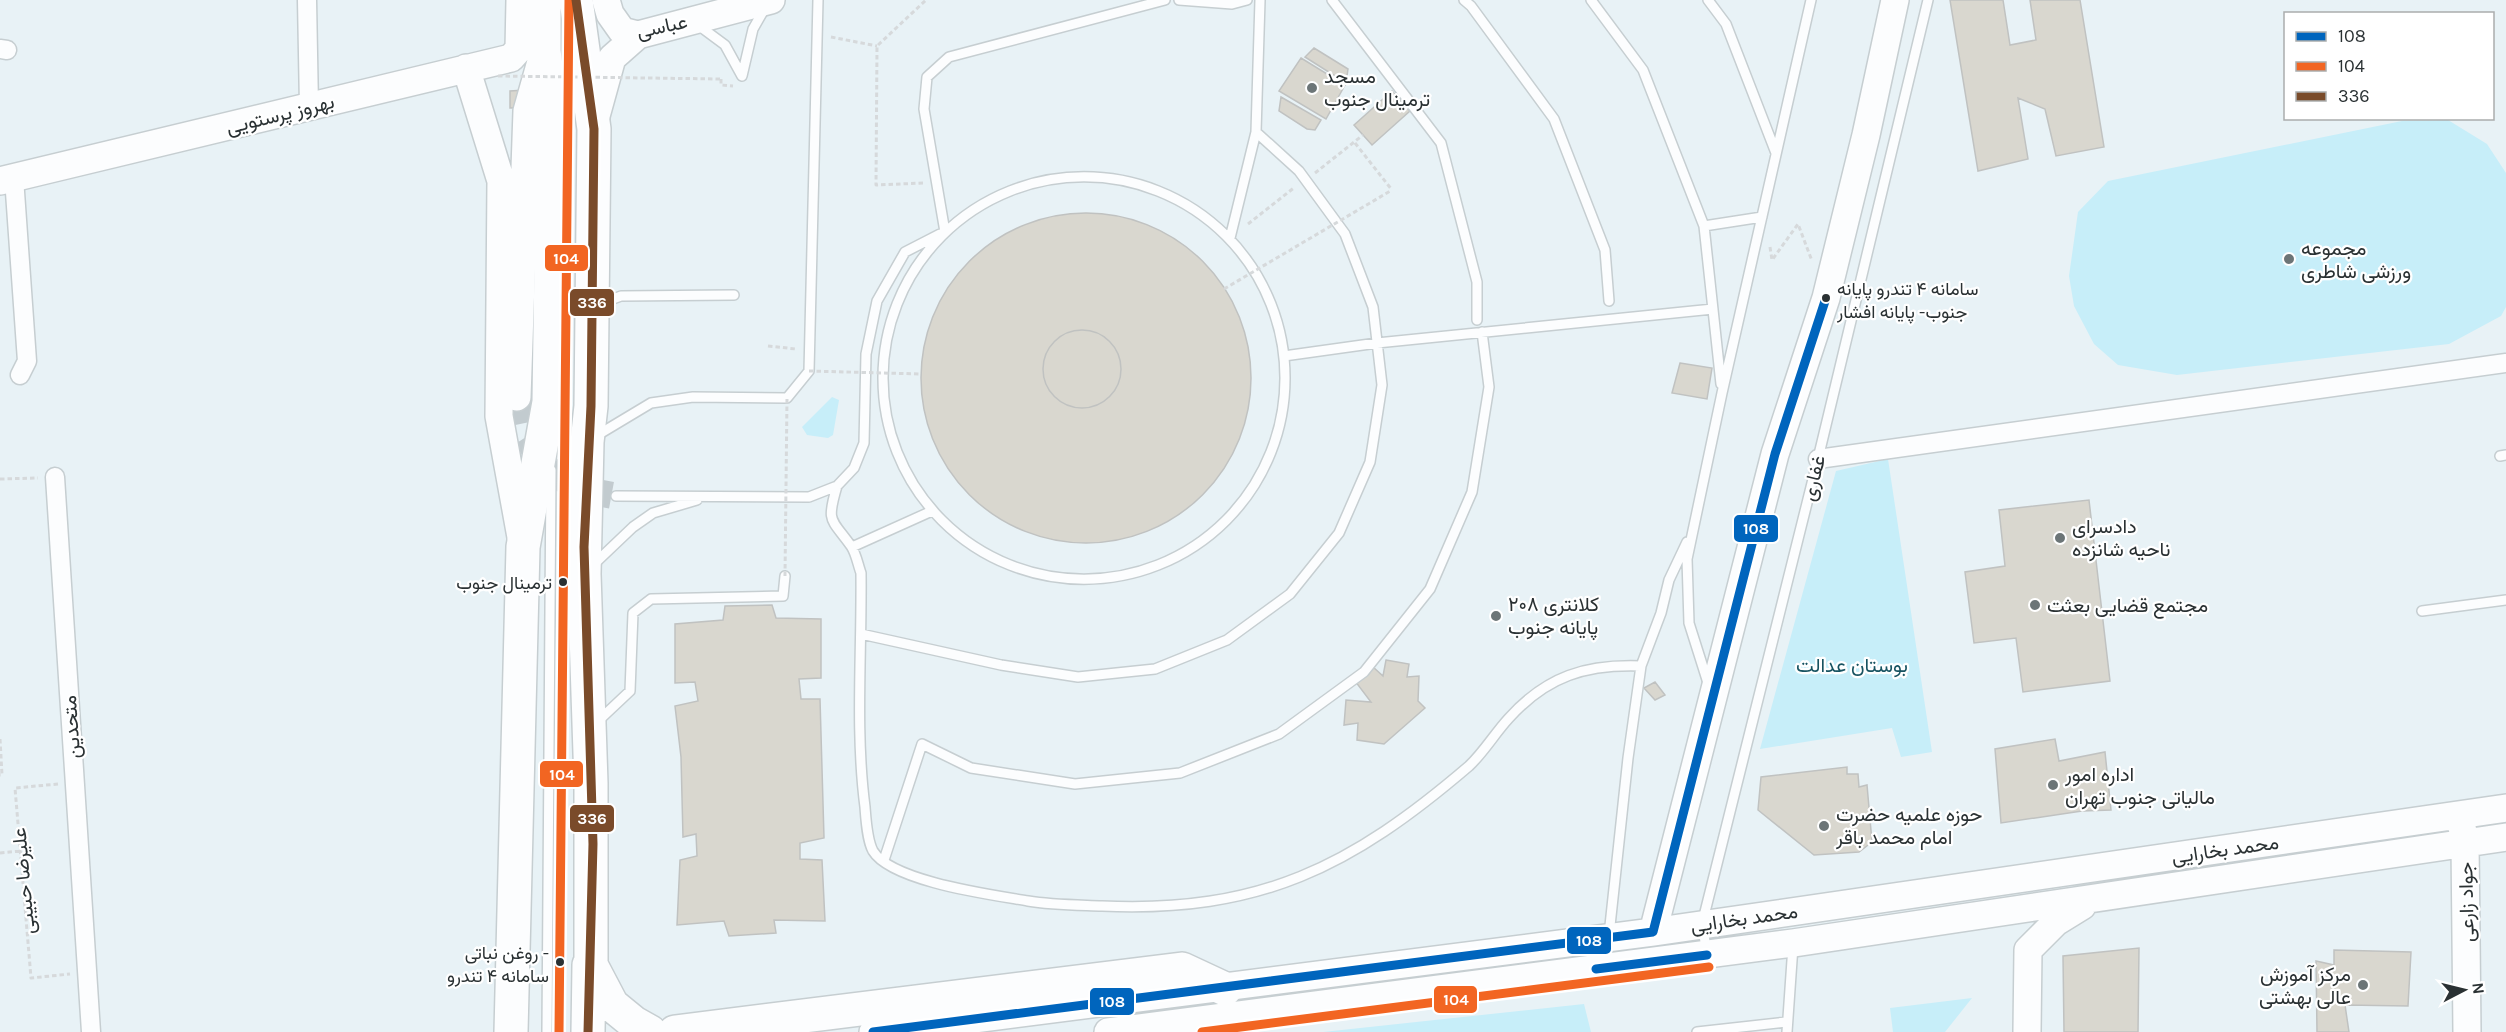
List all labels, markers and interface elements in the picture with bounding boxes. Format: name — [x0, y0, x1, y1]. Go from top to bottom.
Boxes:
street label: عباسی — [635, 10, 690, 43]
legend — [2284, 12, 2494, 120]
text: 108 — [2338, 25, 2366, 47]
text: 104 — [2338, 55, 2365, 77]
place label: مسجد ترمینال جنوب — [1324, 65, 1430, 112]
marker: مسجد ترمینال جنوب — [1305, 81, 1319, 95]
text: 336 — [2338, 85, 2370, 107]
street label: بهروز پرستویی — [224, 90, 337, 141]
place label: مجموعه ورزشی شاطری — [2301, 237, 2411, 284]
line badge: 104 — [544, 244, 589, 272]
text: 104 — [553, 249, 579, 268]
marker: مجموعه ورزشی شاطری — [2282, 252, 2296, 266]
place label: سامانه ۴ تندرو پایانه جنوب- پایانه افشار — [1836, 278, 1978, 324]
line badge: 336 — [569, 288, 615, 317]
marker: سامانه ۴ تندرو پایانه جنوب- پایانه افشار — [1820, 292, 1832, 304]
text: 336 — [577, 293, 607, 312]
street label: غفاری — [1797, 453, 1831, 504]
line badge: 108 — [1733, 514, 1779, 543]
place label: دادسرای ناحیه شانزده — [2072, 515, 2170, 562]
text: 108 — [1743, 519, 1769, 538]
marker: دادسرای ناحیه شانزده — [2053, 531, 2067, 545]
place label: ترمینال جنوب — [456, 572, 552, 594]
marker: ترمینال جنوب — [557, 576, 569, 588]
place label: کلانتری ۲۰۸ پایانه جنوب — [1508, 593, 1599, 641]
place label: مجتمع قضایی بعثت — [2047, 594, 2208, 619]
marker: مجتمع قضایی بعثت — [2028, 598, 2042, 612]
marker: کلانتری ۲۰۸ پایانه جنوب — [1489, 609, 1503, 623]
park label: بوستان عدالت — [1796, 654, 1908, 678]
street label: متحدین — [58, 695, 85, 759]
line badge: 104 — [539, 760, 584, 788]
place label: اداره امور مالیاتی جنوب تهران — [2064, 763, 2215, 810]
text: 104 — [549, 765, 575, 784]
marker: اداره امور مالیاتی جنوب تهران — [2046, 778, 2060, 792]
place label: حوزه علمیه حضرت امام محمد باقر — [1835, 803, 1983, 850]
line badge: 336 — [569, 804, 615, 833]
text: 336 — [577, 809, 607, 828]
marker: حوزه علمیه حضرت امام محمد باقر — [1817, 819, 1831, 833]
street label: علیرضا حبیبی — [7, 827, 41, 935]
street label: محمد بخارایی — [2170, 831, 2280, 869]
street label: جواد زارعی — [2454, 862, 2480, 942]
street label: محمد بخارایی — [1689, 900, 1799, 938]
line badge: 108 — [1566, 926, 1612, 955]
text: 108 — [1576, 931, 1602, 950]
place label: روغن نباتی - سامانه ۴ تندرو — [447, 942, 549, 987]
marker: روغن نباتی - سامانه ۴ تندرو — [554, 956, 566, 968]
north arrow — [2434, 960, 2494, 1020]
place label: مرکز آموزش عالی بهشتی — [2259, 963, 2351, 1010]
marker: مرکز آموزش عالی بهشتی — [2356, 978, 2370, 992]
text: N — [2468, 981, 2489, 995]
line badge: 104 — [1433, 985, 1478, 1014]
line badge: 108 — [1089, 987, 1135, 1016]
text: 104 — [1443, 990, 1469, 1009]
text: 108 — [1099, 992, 1125, 1011]

